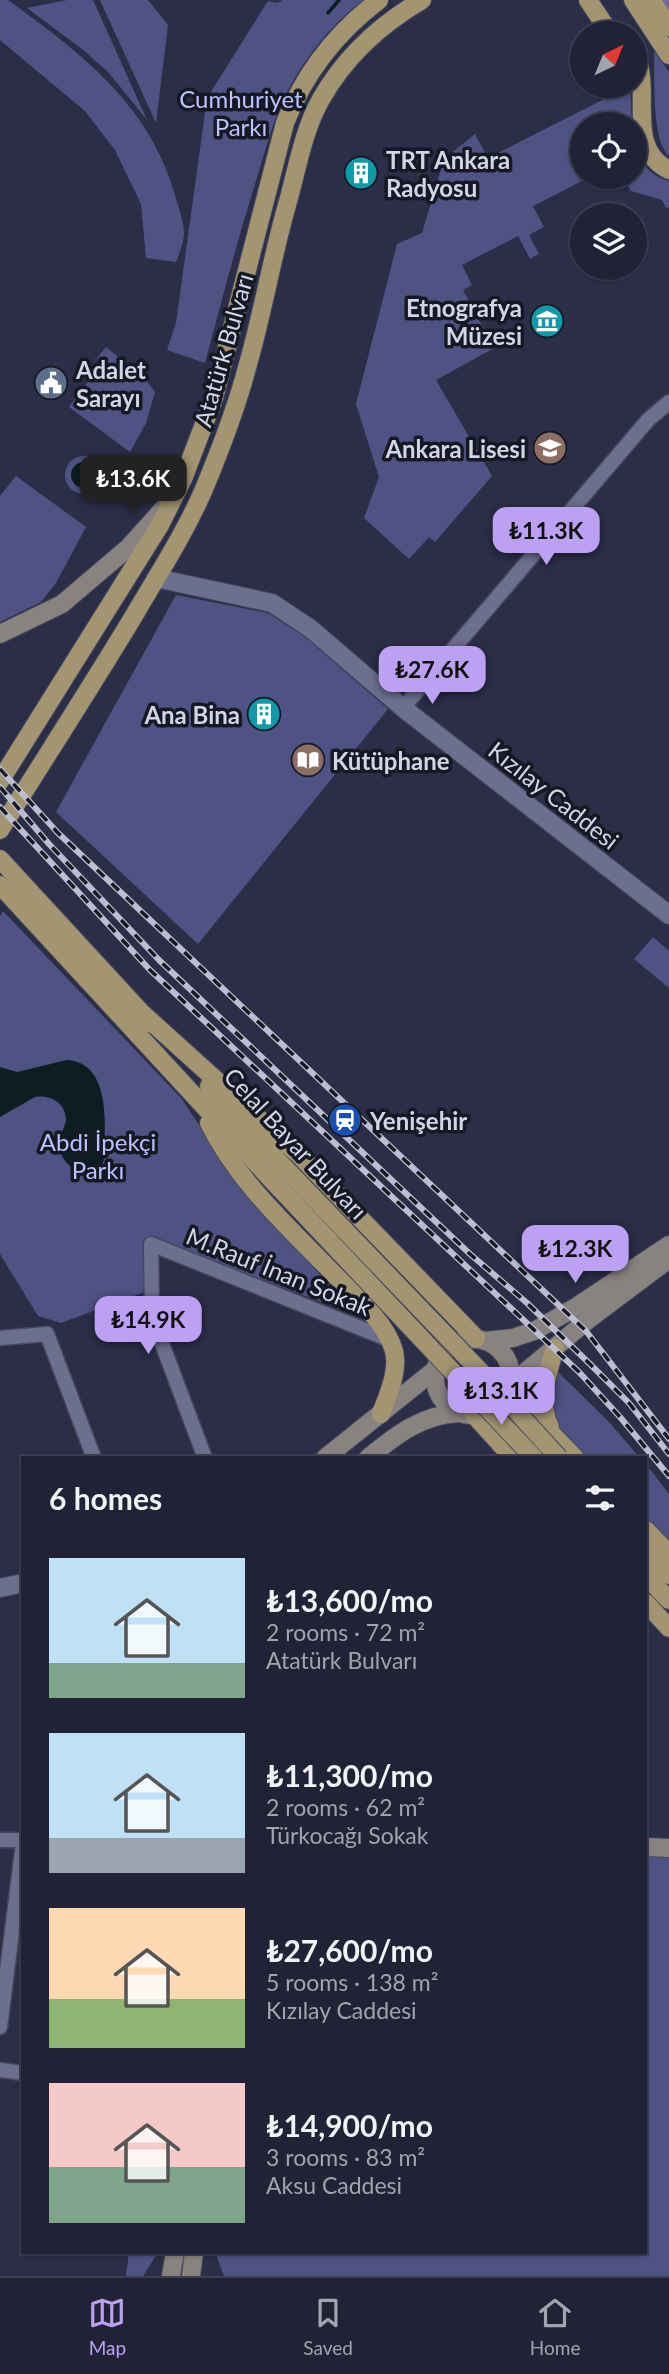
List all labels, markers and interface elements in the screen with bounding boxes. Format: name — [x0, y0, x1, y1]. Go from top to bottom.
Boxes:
north arrow — [570, 21, 648, 98]
map controls — [570, 21, 647, 280]
park label: Cumhuriyet Parkı — [179, 84, 303, 141]
button: locate — [570, 112, 647, 189]
place label: TRT Ankara Radyosu — [386, 145, 510, 202]
building icon: TRT Ankara Radyosu — [342, 154, 380, 192]
button: layers — [570, 203, 647, 280]
street label: Atatürk Bulvarı — [187, 270, 259, 430]
place label: Etnografya Müzesi — [406, 293, 522, 350]
museum icon: Etnografya Müzesi — [528, 302, 566, 340]
place label: Adalet Sarayı — [75, 355, 146, 412]
public building icon: Adalet Sarayı — [32, 364, 70, 402]
school or university icon: Ankara Lisesi — [531, 429, 569, 467]
place label: Ankara Lisesi — [384, 434, 526, 463]
pin: ₺13.6K — [76, 456, 190, 515]
text: ₺13.6K — [96, 464, 170, 492]
pin: ₺11.3K — [489, 508, 603, 567]
text: ₺11.3K — [509, 516, 583, 544]
pin: ₺27.6K — [375, 646, 489, 706]
text: ₺27.6K — [395, 655, 469, 683]
building icon: Ana Bina — [245, 695, 283, 733]
place label: Ana Bina — [143, 700, 240, 729]
street label: Kızılay Caddesi — [483, 735, 625, 855]
library icon: Kütüphane — [289, 741, 327, 779]
place label: Kütüphane — [332, 746, 450, 775]
street label: Celal Bayar Bulvarı — [219, 1061, 373, 1225]
station icon: Yenişehir — [326, 1101, 364, 1139]
place label: Yenişehir — [369, 1106, 467, 1135]
park label: Abdi İpekçi Parkı — [40, 1127, 156, 1184]
street label: M.Rauf İnan Sokak — [182, 1221, 376, 1322]
pin: ₺12.3K — [518, 1226, 632, 1285]
text: ₺12.3K — [538, 1234, 612, 1262]
pin: ₺14.9K — [91, 1296, 205, 1356]
text: ₺14.9K — [111, 1305, 185, 1333]
pin: ₺13.1K — [444, 1368, 558, 1427]
text: ₺13.1K — [464, 1376, 538, 1404]
icon: filters — [581, 1479, 619, 1517]
text: 6 homes — [49, 1480, 162, 1516]
text: ₺13,600/mo — [266, 1582, 433, 1618]
icon: home — [105, 1586, 189, 1670]
text: 2 rooms · 72 m² — [266, 1618, 425, 1646]
text: Atatürk Bulvarı — [266, 1646, 417, 1674]
text: ₺11,300/mo — [266, 1757, 433, 1793]
icon: home — [105, 1761, 189, 1845]
text: 2 rooms · 62 m² — [266, 1793, 425, 1821]
text: Türkocağı Sokak — [266, 1821, 428, 1849]
text: ₺27,600/mo — [266, 1932, 433, 1968]
icon: home — [105, 1936, 189, 2020]
text: 5 rooms · 138 m² — [266, 1968, 438, 1996]
text: Kızılay Caddesi — [266, 1996, 417, 2024]
text: ₺14,900/mo — [266, 2107, 433, 2143]
icon: home — [105, 2111, 189, 2195]
text: 3 rooms · 83 m² — [266, 2143, 425, 2171]
text: Aksu Caddesi — [266, 2171, 402, 2199]
tab: Map — [88, 2294, 126, 2359]
tab: Saved — [303, 2294, 353, 2359]
tab: Home — [530, 2294, 581, 2359]

